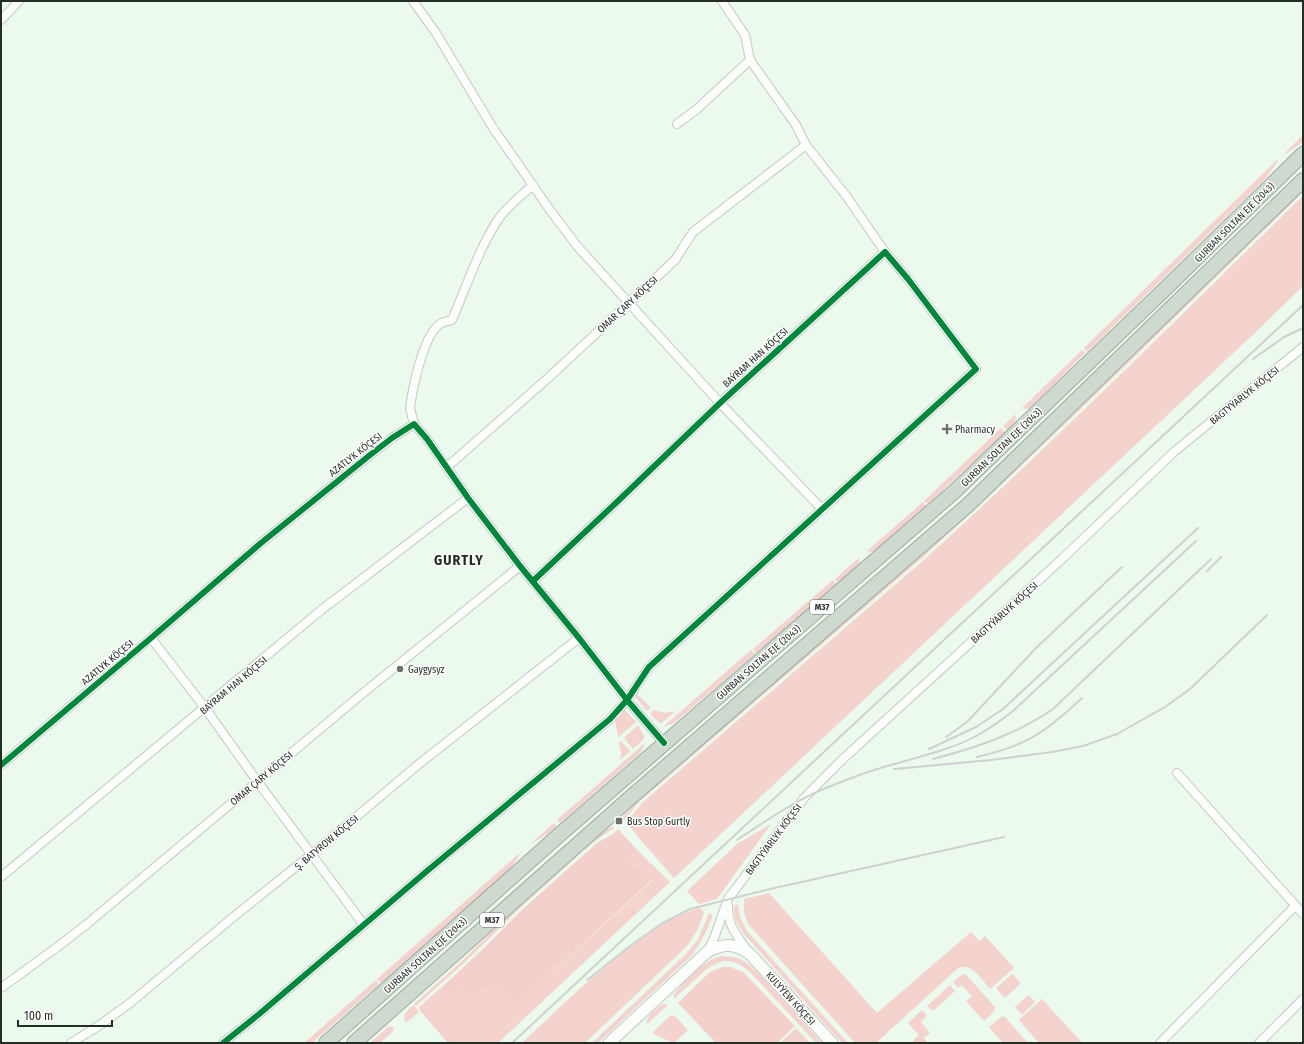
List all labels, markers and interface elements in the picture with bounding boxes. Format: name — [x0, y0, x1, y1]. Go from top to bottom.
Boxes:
street label: GURBAN SOLTAN EJE (2043) — [1192, 180, 1277, 265]
street label: OMAR ÇARY KÖÇESI — [594, 273, 660, 336]
street label: BAÝRAM HAN KÖÇESI — [719, 324, 791, 390]
street label: BAGTYÝARLYK KÖÇESI — [1206, 363, 1282, 427]
street label: GURBAN SOLTAN EJE (2043) — [958, 405, 1045, 490]
marker: Pharmacy — [942, 424, 952, 434]
place label: Pharmacy — [955, 424, 996, 436]
street label: AZATLYK KÖÇESI — [326, 430, 385, 479]
district label: GURTLY — [434, 552, 484, 569]
street label: BAGTYÝARLYK KÖÇESI — [967, 578, 1041, 646]
road number: M37 — [810, 600, 834, 614]
street label: GURBAN SOLTAN EJE (2043) — [713, 622, 803, 703]
street label: AZATLYK KÖÇESI — [79, 637, 136, 688]
street label: BAÝRAM HAN KÖÇESI — [196, 653, 270, 717]
marker: Gaygysyz — [395, 664, 405, 674]
place label: Gaygysyz — [408, 664, 445, 676]
street label: OMAR ÇARY KÖÇESI — [227, 748, 295, 808]
street label: BAGTYÝARLYK KÖÇESI — [742, 801, 804, 877]
street label: Ş. BATYROW KÖÇESI — [292, 812, 361, 873]
marker: Bus Stop Gurtly — [614, 816, 624, 826]
place label: Bus Stop Gurtly — [627, 816, 690, 828]
road number: M37 — [480, 913, 504, 927]
street label: GURBAN SOLTAN EJE (2043) — [381, 914, 470, 996]
street label: KULYÝEW KÖÇESI — [763, 968, 819, 1028]
scale bar — [18, 1002, 112, 1028]
text: 100 m — [24, 1009, 53, 1023]

